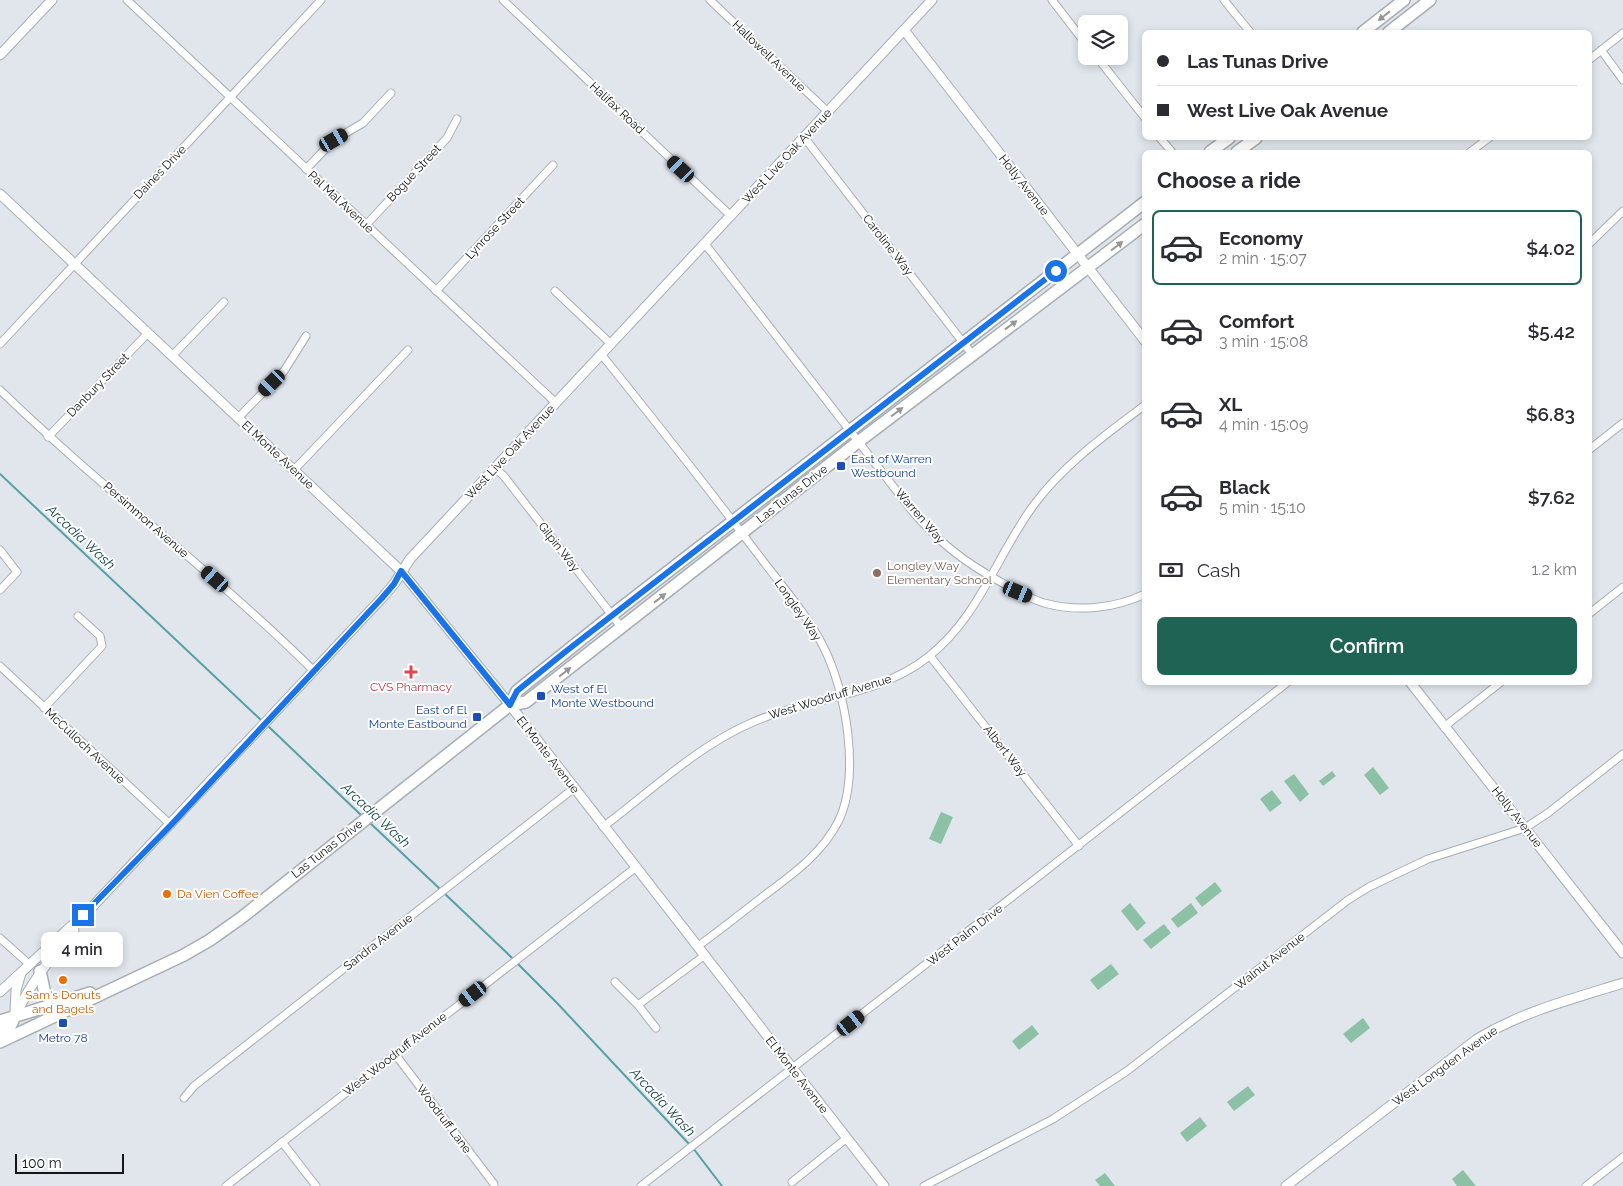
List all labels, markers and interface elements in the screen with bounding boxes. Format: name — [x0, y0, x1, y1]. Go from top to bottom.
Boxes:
one-way arrow — [1378, 11, 1391, 22]
map controls — [1078, 15, 1128, 65]
button: layers — [1078, 15, 1128, 65]
street label: Hallowell Avenue — [729, 18, 809, 94]
text: Las Tunas Drive — [1187, 50, 1328, 72]
street label: Halifax Road — [587, 79, 647, 137]
text: West Live Oak Avenue — [1187, 99, 1388, 121]
street label: West Live Oak Avenue — [740, 106, 834, 206]
car — [317, 126, 350, 154]
street label: Daines Drive — [131, 142, 189, 202]
street label: Bogue Street — [384, 142, 444, 204]
street label: Holly Avenue — [996, 152, 1052, 218]
car — [664, 153, 697, 185]
text: Choose a ride — [1157, 167, 1301, 193]
street label: Pal Mal Avenue — [305, 168, 377, 236]
street label: Lynrose Street — [463, 194, 527, 262]
street label: Caroline Way — [860, 212, 916, 279]
icon: car — [1159, 225, 1204, 270]
text: Economy — [1219, 227, 1303, 249]
text: $4.02 — [1526, 237, 1575, 259]
one-way arrow — [1110, 240, 1123, 251]
text: 2 min · 15:07 — [1219, 249, 1307, 268]
route start — [1045, 260, 1067, 282]
icon: car — [1159, 308, 1204, 353]
text: Comfort — [1219, 310, 1294, 332]
one-way arrow — [1004, 320, 1018, 330]
text: $5.42 — [1527, 320, 1575, 342]
text: 3 min · 15:08 — [1219, 332, 1308, 351]
street label: Danbury Street — [64, 350, 132, 420]
car — [256, 367, 287, 399]
icon: car — [1159, 391, 1204, 436]
text: XL — [1219, 393, 1242, 415]
street label: West Live Oak Avenue — [463, 402, 557, 502]
text: $6.83 — [1526, 403, 1575, 425]
one-way arrow — [890, 407, 903, 418]
text: 4 min · 15:09 — [1219, 415, 1308, 434]
street label: El Monte Avenue — [239, 418, 317, 492]
place label: East of Warren Westbound — [851, 452, 932, 480]
marker: East of Warren Westbound — [835, 460, 847, 472]
street label: Las Tunas Drive — [754, 462, 830, 526]
icon: car — [1159, 474, 1204, 519]
text: Black — [1219, 476, 1270, 498]
street label: Persimmon Avenue — [101, 479, 191, 561]
street label: Warren Way — [892, 486, 948, 547]
text: $7.62 — [1528, 486, 1575, 508]
text: 5 min · 15:10 — [1219, 498, 1306, 517]
water label: Arcadia Wash — [43, 500, 119, 573]
street label: Gilpin Way — [535, 519, 583, 575]
icon: cash — [1157, 556, 1185, 584]
place label: Longley Way Elementary School — [887, 559, 993, 587]
text: Cash — [1197, 559, 1241, 581]
text: 1.2 km — [1532, 560, 1577, 579]
car — [198, 563, 231, 595]
marker: Longley Way Elementary School — [871, 567, 883, 579]
street label: Longley Way — [772, 576, 825, 644]
car — [1001, 579, 1034, 605]
one-way arrow — [653, 592, 666, 603]
button: Confirm — [1157, 617, 1577, 675]
marker: CVS Pharmacy — [405, 666, 417, 678]
one-way arrow — [558, 667, 572, 677]
street label: West Woodruff Avenue — [767, 672, 893, 722]
place label: CVS Pharmacy — [370, 680, 453, 694]
place label: West of El Monte Westbound — [551, 682, 654, 710]
marker: West of El Monte Westbound — [535, 690, 547, 702]
place label: East of El Monte Eastbound — [369, 703, 468, 731]
street label: McCulloch Avenue — [42, 705, 128, 787]
marker: East of El Monte Eastbound — [471, 711, 483, 723]
street label: El Monte Avenue — [514, 714, 582, 796]
street label: Albert Way — [981, 722, 1030, 780]
water label: Arcadia Wash — [338, 778, 414, 851]
street label: Holly Avenue — [1489, 784, 1545, 850]
street label: Las Tunas Drive — [289, 817, 365, 881]
place label: Da Vien Coffee — [177, 887, 259, 901]
marker: Da Vien Coffee — [161, 888, 173, 900]
street label: West Palm Drive — [925, 901, 1005, 969]
route end — [72, 904, 94, 926]
street label: Sandra Avenue — [341, 911, 415, 973]
street label: Walnut Avenue — [1232, 929, 1308, 993]
callout: 4 min — [42, 932, 124, 968]
text: 4 min — [61, 940, 103, 959]
marker: Sam's Donuts and Bagels — [57, 974, 69, 986]
car — [456, 979, 489, 1009]
place label: Sam's Donuts and Bagels — [25, 988, 101, 1016]
car — [834, 1008, 867, 1038]
street label: West Woodruff Avenue — [340, 1009, 450, 1099]
marker: Metro 78 — [57, 1017, 69, 1029]
street label: West Longden Avenue — [1390, 1023, 1500, 1109]
place label: Metro 78 — [38, 1031, 88, 1045]
street label: El Monte Avenue — [763, 1034, 831, 1116]
water label: Arcadia Wash — [626, 1064, 699, 1140]
street label: Woodruff Lane — [414, 1082, 474, 1156]
scale bar — [15, 1151, 124, 1174]
text: 100 m — [22, 1155, 62, 1171]

